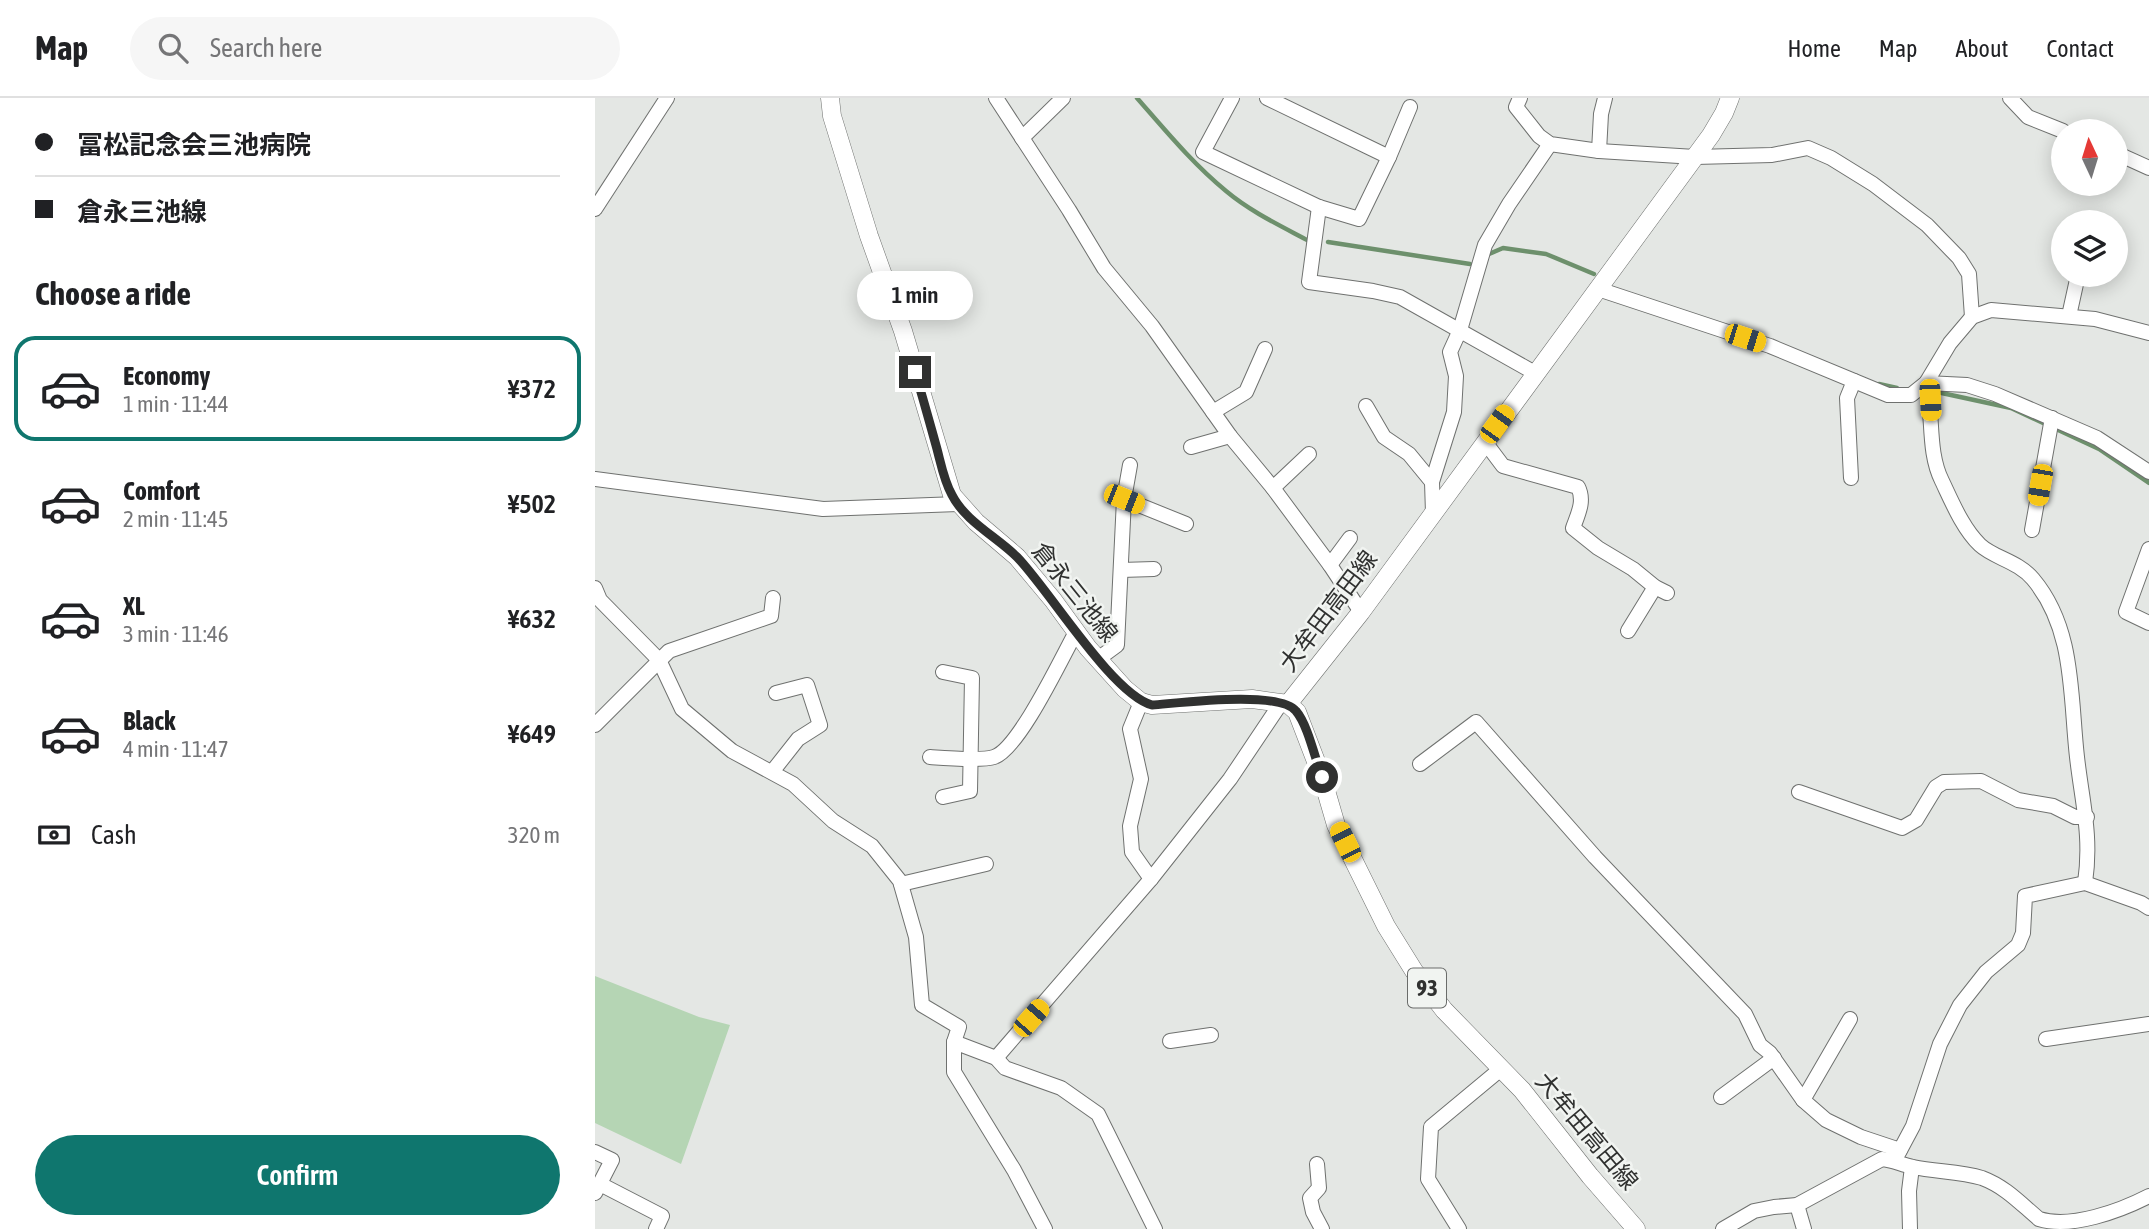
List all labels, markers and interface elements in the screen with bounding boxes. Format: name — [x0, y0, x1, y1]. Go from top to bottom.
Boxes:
search box — [130, 17, 620, 80]
text: Map — [35, 29, 88, 67]
icon: search — [154, 29, 192, 67]
text: Search here — [210, 33, 322, 63]
text: Home — [1787, 35, 1841, 62]
text: Map — [1879, 35, 1917, 62]
text: About — [1955, 35, 2008, 62]
text: Contact — [2046, 35, 2114, 62]
north arrow — [2051, 119, 2128, 196]
map controls — [2051, 119, 2128, 287]
text: 冨松記念会三池病院 — [77, 130, 311, 160]
text: 倉永三池線 — [77, 197, 207, 227]
button: layers — [2051, 210, 2128, 287]
callout: 1 min — [857, 271, 973, 320]
text: Choose a ride — [35, 275, 191, 312]
text: 1 min — [892, 282, 938, 308]
car — [1722, 322, 1769, 354]
route end — [899, 356, 931, 388]
icon: car — [39, 357, 102, 420]
text: Economy — [123, 361, 210, 391]
text: ¥372 — [508, 374, 556, 404]
car — [1919, 378, 1942, 422]
text: 1 min · 11:44 — [123, 391, 229, 417]
car — [1477, 401, 1518, 447]
car — [2027, 462, 2054, 508]
icon: car — [39, 472, 102, 535]
text: Comfort — [123, 476, 200, 506]
car — [1101, 481, 1148, 517]
text: ¥502 — [508, 489, 556, 519]
text: 2 min · 11:45 — [123, 506, 229, 532]
street label: 倉永三池線 — [1027, 537, 1123, 647]
street label: 大牟田高田線 — [1274, 545, 1382, 677]
icon: car — [39, 587, 102, 650]
text: XL — [123, 591, 145, 621]
text: ¥632 — [508, 604, 556, 634]
text: 3 min · 11:46 — [123, 621, 229, 647]
icon: car — [39, 702, 102, 765]
text: Black — [123, 706, 175, 736]
text: ¥649 — [508, 719, 556, 749]
text: 4 min · 11:47 — [123, 736, 229, 762]
route start — [1306, 761, 1338, 793]
icon: cash — [35, 816, 73, 854]
car — [1327, 819, 1364, 865]
text: Cash — [91, 820, 137, 850]
text: 320 m — [508, 822, 560, 848]
road number: 93 — [1408, 968, 1446, 1007]
car — [1010, 995, 1053, 1041]
street label: 大牟田高田線 — [1530, 1067, 1644, 1195]
button: Confirm — [35, 1135, 560, 1215]

